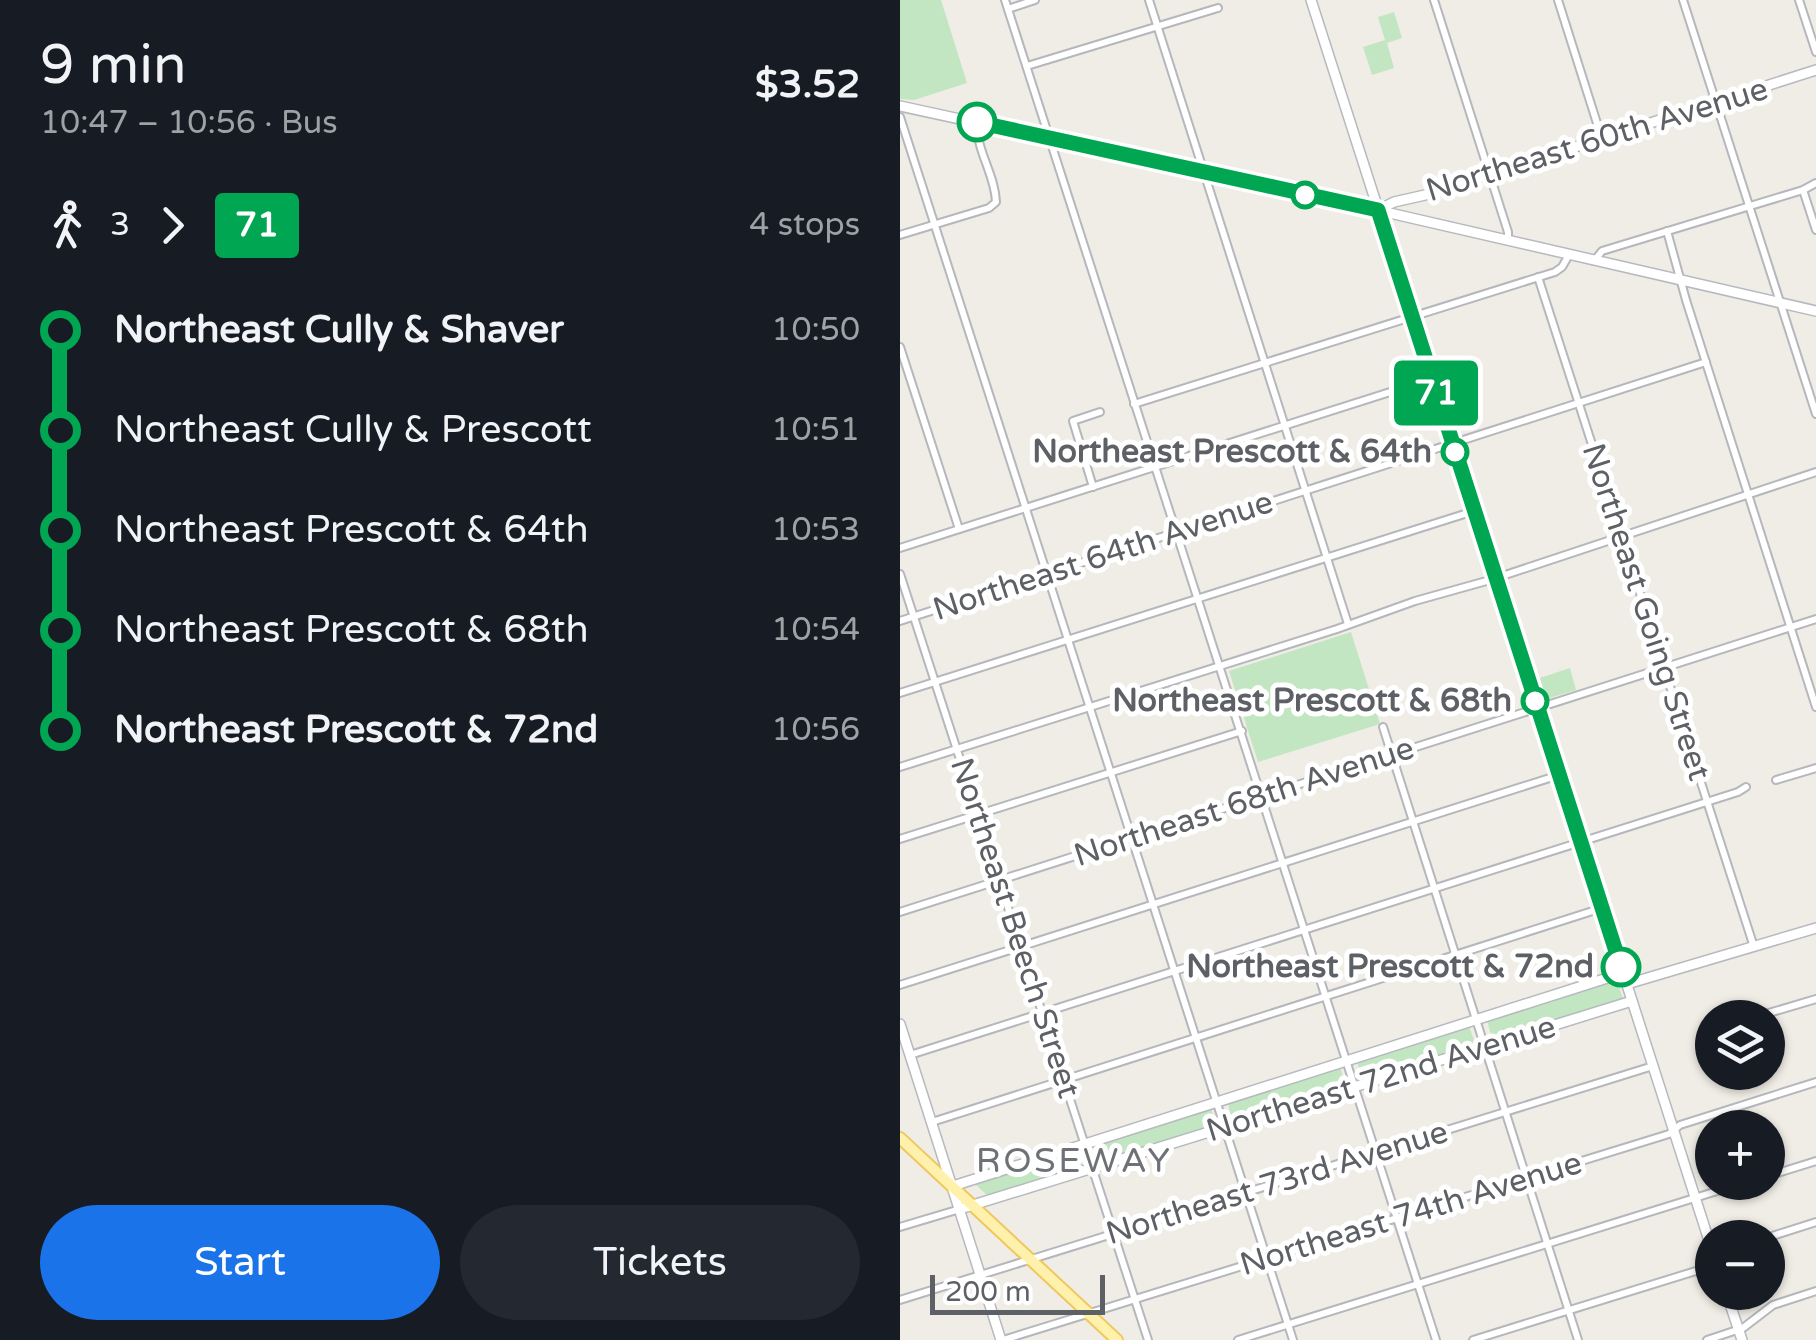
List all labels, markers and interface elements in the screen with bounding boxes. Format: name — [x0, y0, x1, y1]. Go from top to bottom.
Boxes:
text: 9 min — [40, 33, 187, 99]
text: $3.52 — [755, 62, 860, 108]
street label: Northeast 60th Avenue — [1422, 70, 1772, 210]
unlabelled marker — [958, 103, 996, 141]
text: 10:47 – 10:56 · Bus — [40, 104, 338, 142]
unlabelled marker — [1292, 182, 1318, 208]
icon: walk — [40, 198, 95, 253]
icon: forward — [145, 198, 200, 253]
text: 71 — [235, 204, 279, 246]
text: 3 — [110, 206, 130, 244]
text: 4 stops — [749, 206, 860, 244]
text: Northeast Cully & Shaver — [114, 307, 564, 353]
text: 10:50 — [771, 311, 860, 349]
line badge: 71 — [1391, 360, 1481, 426]
text: 71 — [1414, 372, 1458, 414]
text: Northeast Cully & Prescott — [114, 407, 592, 453]
text: 10:51 — [771, 411, 860, 449]
place label: Northeast Prescott & 64th — [1032, 433, 1432, 471]
marker: Northeast Prescott & 64th — [1442, 439, 1468, 465]
street label: Northeast Going Street — [1574, 439, 1718, 785]
street label: Northeast 64th Avenue — [928, 483, 1278, 629]
text: Northeast Prescott & 64th — [114, 507, 589, 553]
text: 10:53 — [771, 511, 860, 549]
text: Northeast Prescott & 68th — [114, 607, 589, 653]
text: 10:54 — [771, 611, 860, 649]
place label: Northeast Prescott & 68th — [1112, 682, 1512, 720]
marker: Northeast Prescott & 68th — [1522, 688, 1548, 714]
text: Northeast Prescott & 72nd — [114, 707, 598, 753]
text: 10:56 — [771, 711, 860, 749]
street label: Northeast 68th Avenue — [1069, 729, 1419, 875]
street label: Northeast Beech Street — [942, 753, 1088, 1103]
place label: Northeast Prescott & 72nd — [1186, 948, 1594, 986]
marker: Northeast Prescott & 72nd — [1602, 948, 1640, 986]
map controls — [1695, 1000, 1785, 1310]
button: layers — [1695, 1000, 1785, 1090]
street label: Northeast 72nd Avenue — [1202, 1008, 1560, 1150]
button: + — [1695, 1110, 1785, 1200]
street label: Northeast 73rd Avenue — [1101, 1113, 1453, 1253]
district label: ROSEWAY — [976, 1140, 1172, 1182]
street label: Northeast 74th Avenue — [1236, 1144, 1586, 1284]
button: Start — [40, 1205, 440, 1320]
button: Tickets — [460, 1205, 860, 1320]
button: − — [1695, 1220, 1785, 1310]
scale bar — [930, 1270, 1105, 1314]
text: 200 m — [945, 1275, 1031, 1309]

